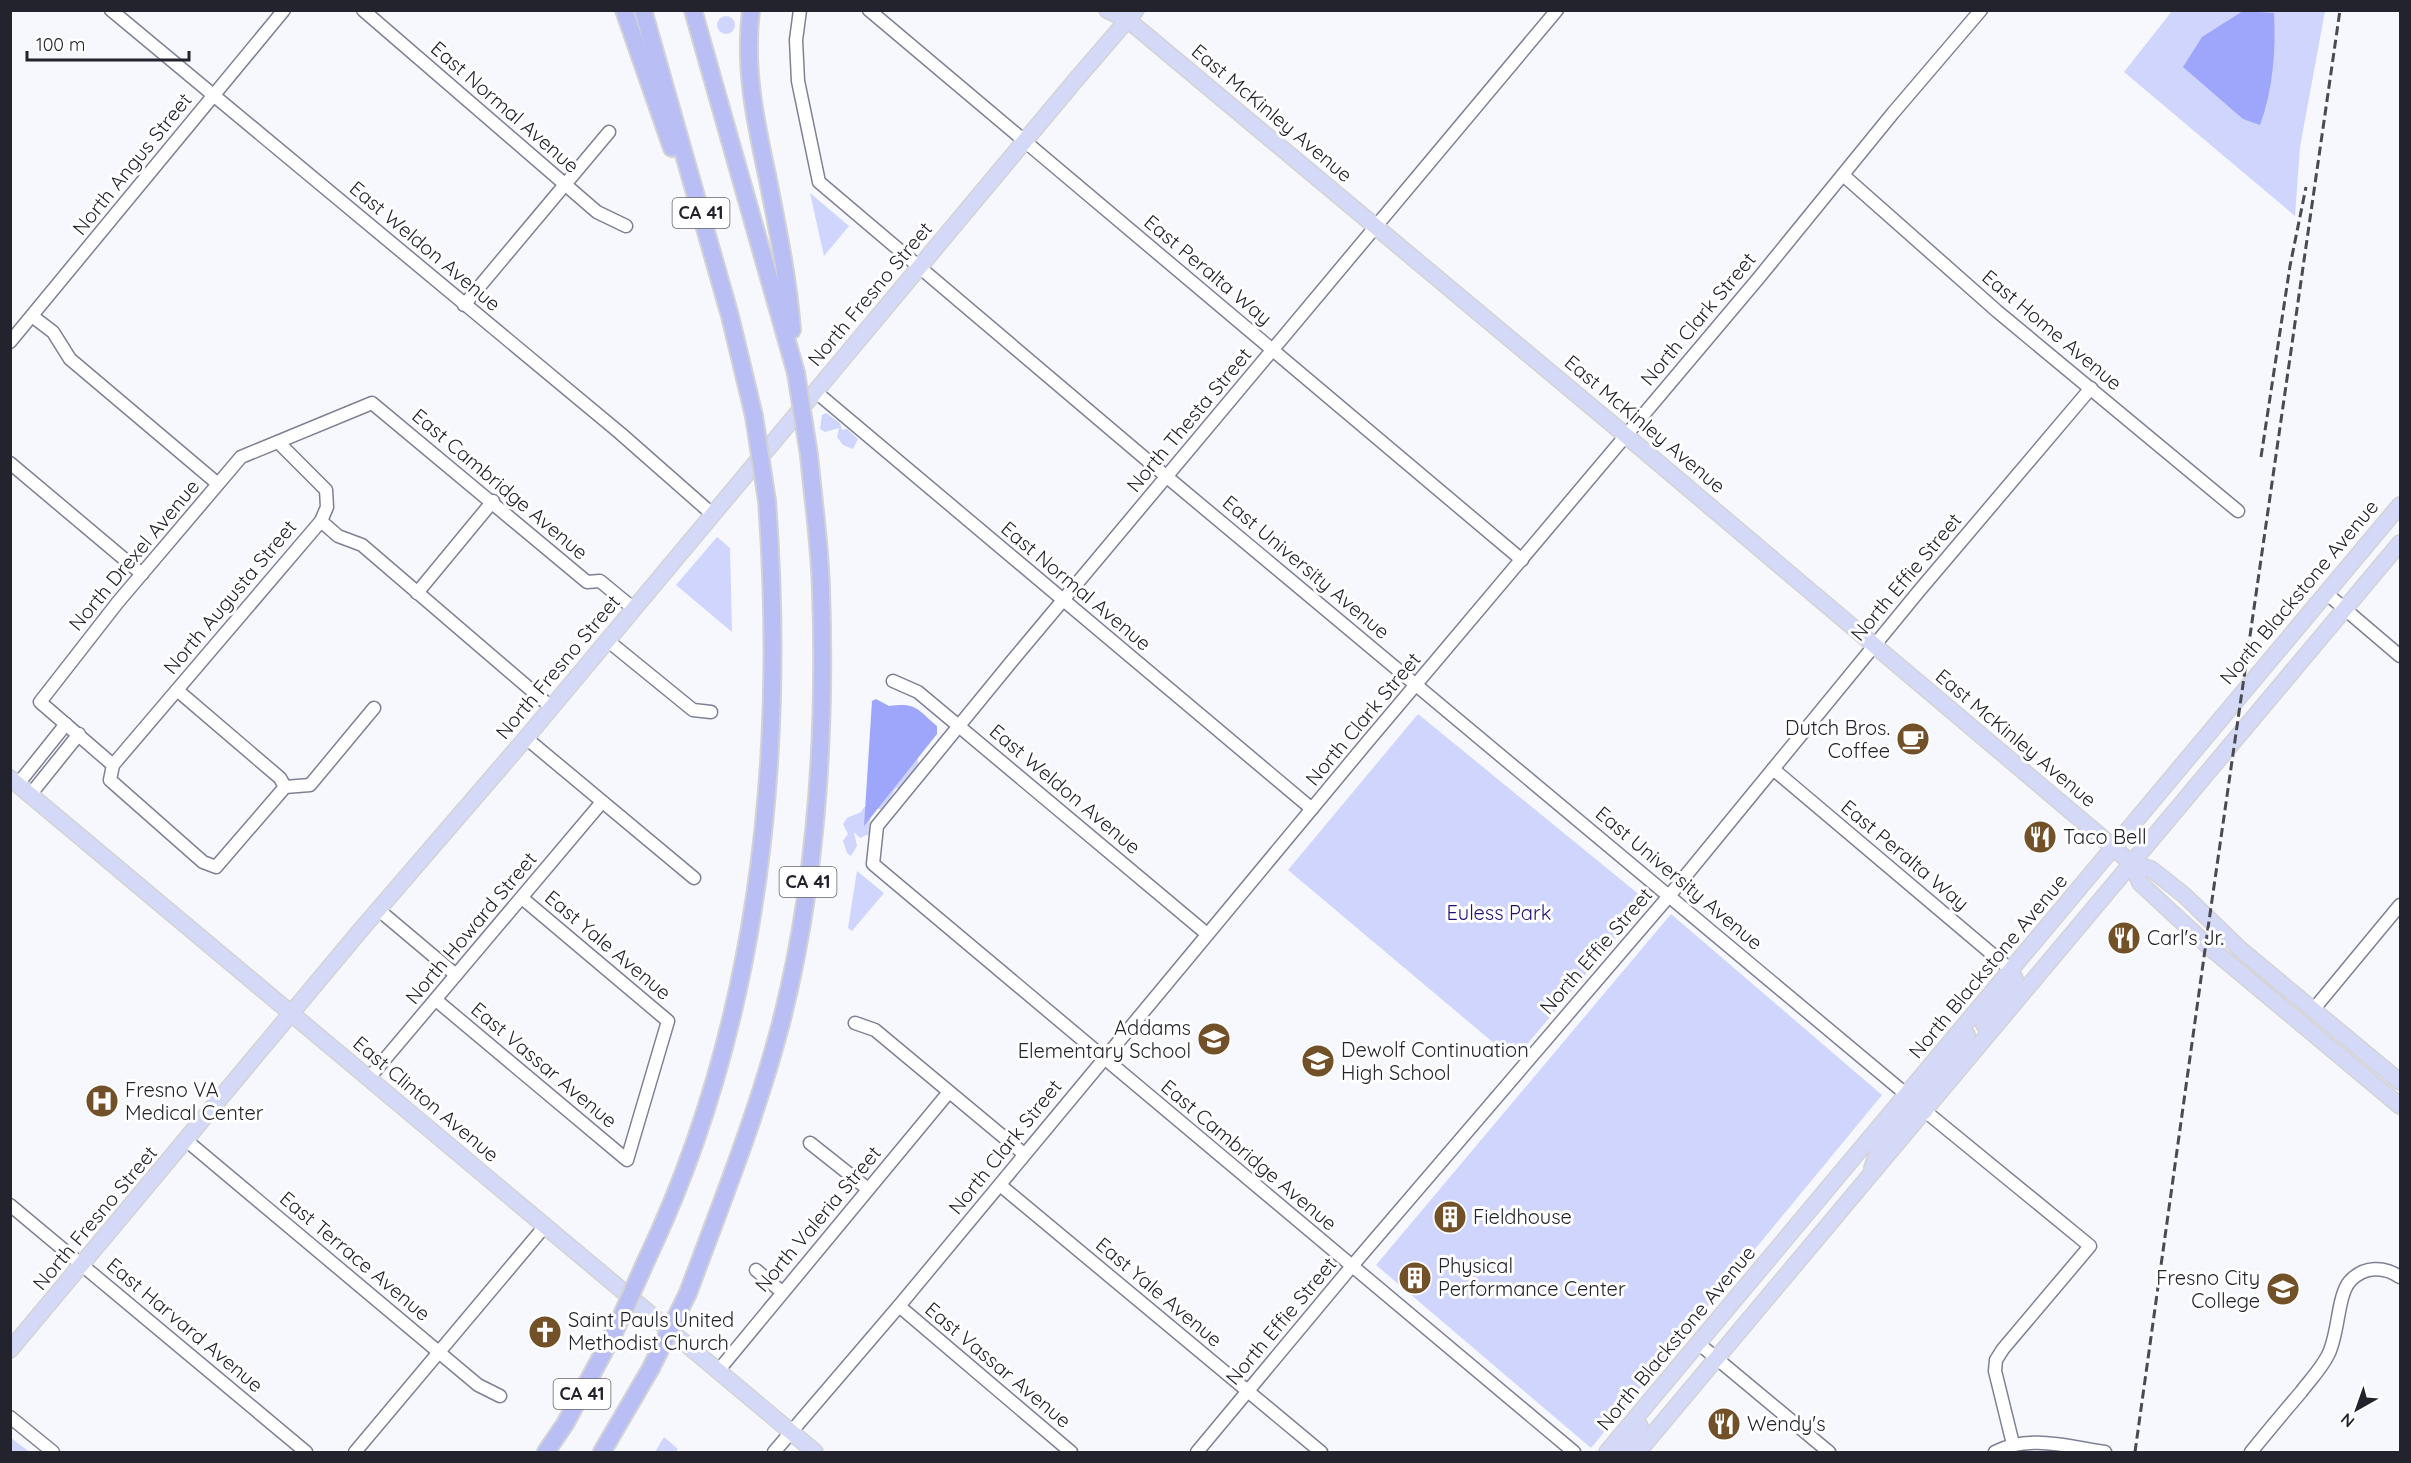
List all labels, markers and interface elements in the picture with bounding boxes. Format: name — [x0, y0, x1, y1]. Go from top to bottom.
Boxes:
scale bar — [27, 24, 189, 62]
text: 100 m — [36, 33, 85, 56]
street label: East Normal Avenue — [426, 35, 585, 178]
street label: East McKinley Avenue — [1187, 38, 1358, 187]
street label: North Angus Street — [67, 87, 197, 240]
street label: East Weldon Avenue — [345, 175, 506, 316]
road number: CA 41 — [672, 198, 730, 228]
street label: East Peralta Way — [1139, 209, 1277, 330]
street label: North Fresno Street — [802, 216, 937, 371]
street label: North Clark Street — [1635, 247, 1761, 390]
street label: East Home Avenue — [1977, 264, 2127, 395]
street label: North Thesta Street — [1121, 342, 1257, 497]
street label: East McKinley Avenue — [1560, 349, 1731, 498]
street label: East Cambridge Avenue — [407, 403, 593, 565]
street label: North Drexel Avenue — [63, 474, 204, 635]
street label: East University Avenue — [1218, 489, 1395, 644]
street label: North Blackstone Avenue — [2214, 494, 2383, 689]
street label: North Effie Street — [1845, 507, 1967, 646]
street label: North Augusta Street — [158, 514, 302, 679]
street label: East Normal Avenue — [996, 516, 1156, 656]
street label: North Fresno Street — [490, 589, 625, 744]
street label: North Clark Street — [1300, 647, 1426, 790]
street label: East McKinley Avenue — [1931, 663, 2102, 812]
place label: Dutch Bros. Coffee — [1785, 715, 1890, 763]
street label: East Weldon Avenue — [985, 718, 1146, 859]
cafe icon: Dutch Bros. Coffee — [1895, 721, 1931, 757]
street label: East Peralta Way — [1836, 794, 1974, 915]
street label: East University Avenue — [1591, 800, 1768, 955]
restaurant icon: Taco Bell — [2022, 819, 2058, 855]
place label: Taco Bell — [2063, 824, 2147, 849]
street label: North Howard Street — [400, 846, 542, 1009]
road number: CA 41 — [780, 867, 836, 897]
street label: North Blackstone Avenue — [1903, 868, 2072, 1063]
street label: North Effie Street — [1534, 882, 1657, 1019]
street label: East Yale Avenue — [540, 884, 677, 1005]
park label: Euless Park — [1447, 900, 1551, 925]
restaurant icon: Carl's Jr. — [2106, 920, 2142, 956]
place label: Carl's Jr. — [2147, 925, 2224, 950]
street label: East Vassar Avenue — [466, 996, 622, 1133]
place label: Addams Elementary School — [1018, 1015, 1191, 1063]
school or university icon: Addams Elementary School — [1196, 1021, 1232, 1057]
street label: East Clinton Avenue — [348, 1030, 504, 1167]
place label: Dewolf Continuation High School — [1341, 1037, 1529, 1085]
school or university icon: Dewolf Continuation High School — [1300, 1043, 1336, 1079]
street label: North Clark Street — [943, 1074, 1067, 1219]
street label: East Cambridge Avenue — [1156, 1074, 1342, 1236]
place label: Fresno VA Medical Center — [125, 1077, 264, 1125]
hospital icon: Fresno VA Medical Center — [84, 1083, 120, 1119]
street label: North Fresno Street — [27, 1140, 162, 1295]
street label: North Valeria Street — [749, 1140, 886, 1297]
street label: East Terrace Avenue — [275, 1185, 436, 1326]
building icon: Fieldhouse — [1432, 1199, 1468, 1235]
place label: Fieldhouse — [1473, 1204, 1572, 1229]
street label: East Yale Avenue — [1091, 1231, 1228, 1352]
street label: North Blackstone Avenue — [1591, 1240, 1760, 1435]
street label: North Effie Street — [1220, 1251, 1342, 1390]
street label: East Harvard Avenue — [102, 1252, 269, 1397]
place label: Physical Performance Center — [1438, 1253, 1626, 1301]
building icon: Physical Performance Center — [1397, 1260, 1433, 1296]
place label: Fresno City College — [2156, 1265, 2260, 1313]
school or university icon: Fresno City College — [2265, 1271, 2301, 1307]
street label: East Vassar Avenue — [920, 1296, 1076, 1433]
place label: Saint Pauls United Methodist Church — [568, 1307, 734, 1355]
church icon: Saint Pauls United Methodist Church — [527, 1314, 563, 1350]
road number: CA 41 — [554, 1379, 610, 1409]
north arrow — [2327, 1379, 2387, 1439]
restaurant icon: Wendy's — [1706, 1406, 1742, 1442]
text: N — [2336, 1409, 2358, 1432]
place label: Wendy's — [1747, 1411, 1826, 1436]

